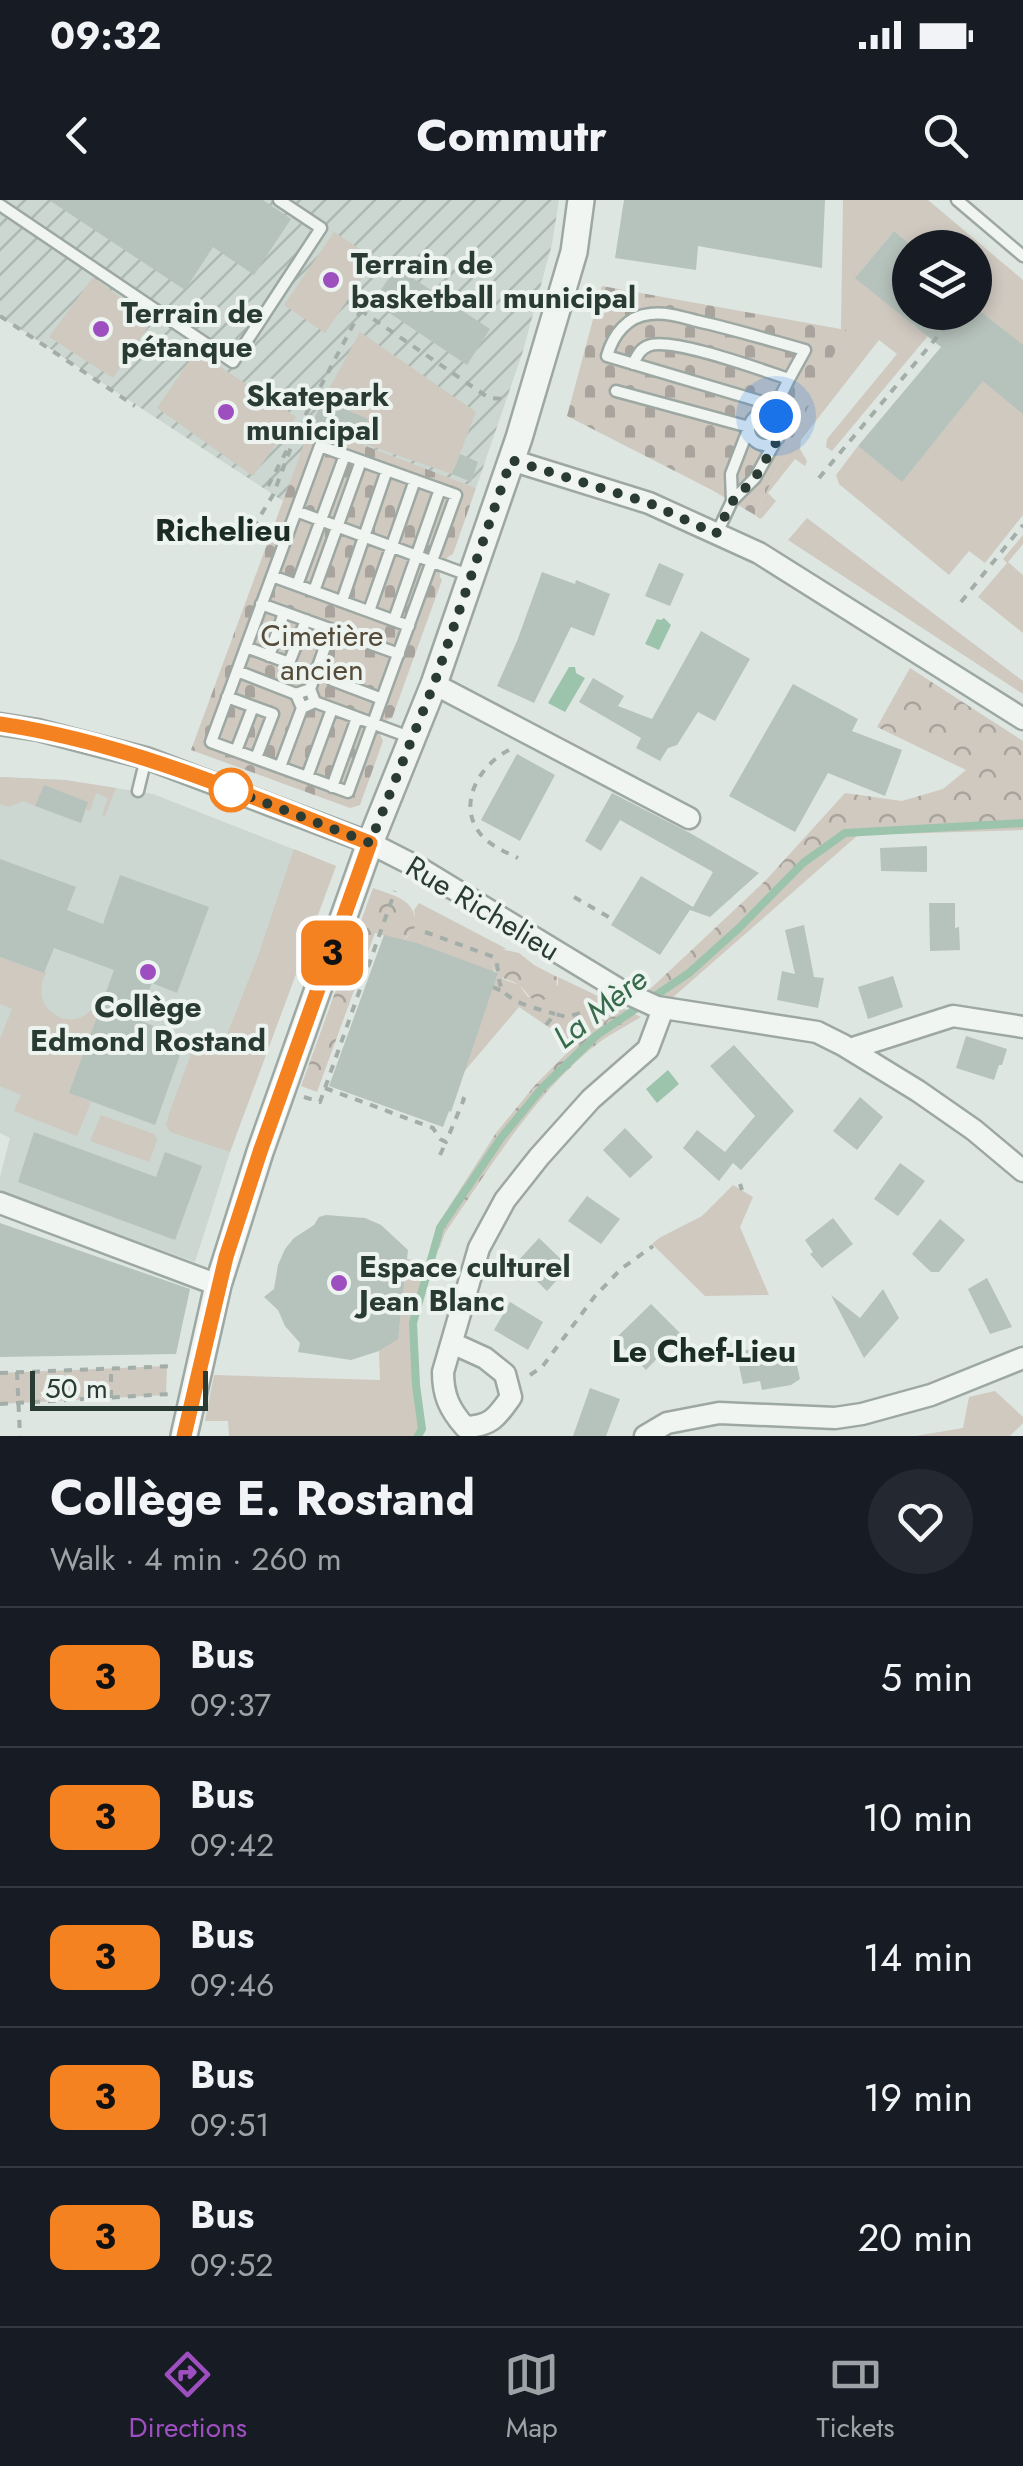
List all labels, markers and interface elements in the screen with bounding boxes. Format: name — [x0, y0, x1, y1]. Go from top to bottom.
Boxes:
text: 09:32 — [50, 8, 161, 63]
text: Commutr — [416, 103, 607, 168]
icon: back — [50, 108, 105, 163]
icon: search — [918, 108, 973, 163]
map controls — [892, 230, 992, 330]
button: layers — [892, 230, 992, 330]
place label: Terrain de basketball municipal — [351, 242, 636, 319]
marker: Terrain de basketball municipal — [320, 269, 342, 291]
place label: Terrain de pétanque — [121, 291, 263, 368]
marker: Terrain de pétanque — [90, 318, 112, 340]
place label: Skatepark municipal — [246, 374, 390, 451]
your location — [751, 391, 801, 441]
marker: Skatepark municipal — [215, 401, 237, 423]
district label: Richelieu — [155, 507, 291, 553]
park label: Cimetière ancien — [261, 614, 383, 691]
unlabelled marker — [210, 769, 252, 811]
street label: Rue Richelieu — [398, 845, 568, 971]
line badge: 3 — [300, 920, 364, 986]
text: 3 — [321, 928, 343, 978]
water label: La Mère — [543, 956, 657, 1060]
marker: Collège Edmond Rostand — [137, 961, 159, 983]
place label: Collège Edmond Rostand — [30, 985, 266, 1062]
place label: Espace culturel Jean Blanc — [354, 1245, 571, 1322]
marker: Espace culturel Jean Blanc — [328, 1272, 350, 1294]
district label: Le Chef-Lieu — [612, 1328, 796, 1374]
scale bar — [30, 1366, 208, 1410]
text: 50 m — [45, 1368, 108, 1409]
text: Collège E. Rostand — [50, 1464, 475, 1533]
button: heart — [868, 1469, 973, 1574]
text: Walk · 4 min · 260 m — [50, 1536, 342, 1582]
text: Bus — [190, 1627, 254, 1682]
text: 5 min — [881, 1650, 973, 1705]
text: 3 — [94, 1652, 116, 1702]
text: 09:37 — [190, 1682, 271, 1728]
text: Bus — [190, 1767, 254, 1822]
text: 10 min — [862, 1790, 973, 1845]
text: 3 — [94, 1792, 116, 1842]
text: 09:42 — [190, 1822, 274, 1868]
text: Bus — [190, 1907, 254, 1962]
text: 14 min — [863, 1930, 973, 1985]
text: 3 — [94, 1932, 116, 1982]
text: 09:46 — [190, 1962, 274, 2008]
text: Bus — [190, 2047, 254, 2102]
text: 19 min — [863, 2070, 973, 2125]
text: 3 — [94, 2072, 116, 2122]
text: 09:51 — [190, 2102, 270, 2148]
text: Bus — [190, 2187, 254, 2242]
text: 20 min — [858, 2210, 973, 2265]
text: 3 — [94, 2212, 116, 2262]
text: 09:52 — [190, 2242, 274, 2288]
tab: Directions — [129, 2347, 247, 2448]
tab: Map — [504, 2347, 559, 2448]
tab: Tickets — [816, 2347, 894, 2448]

